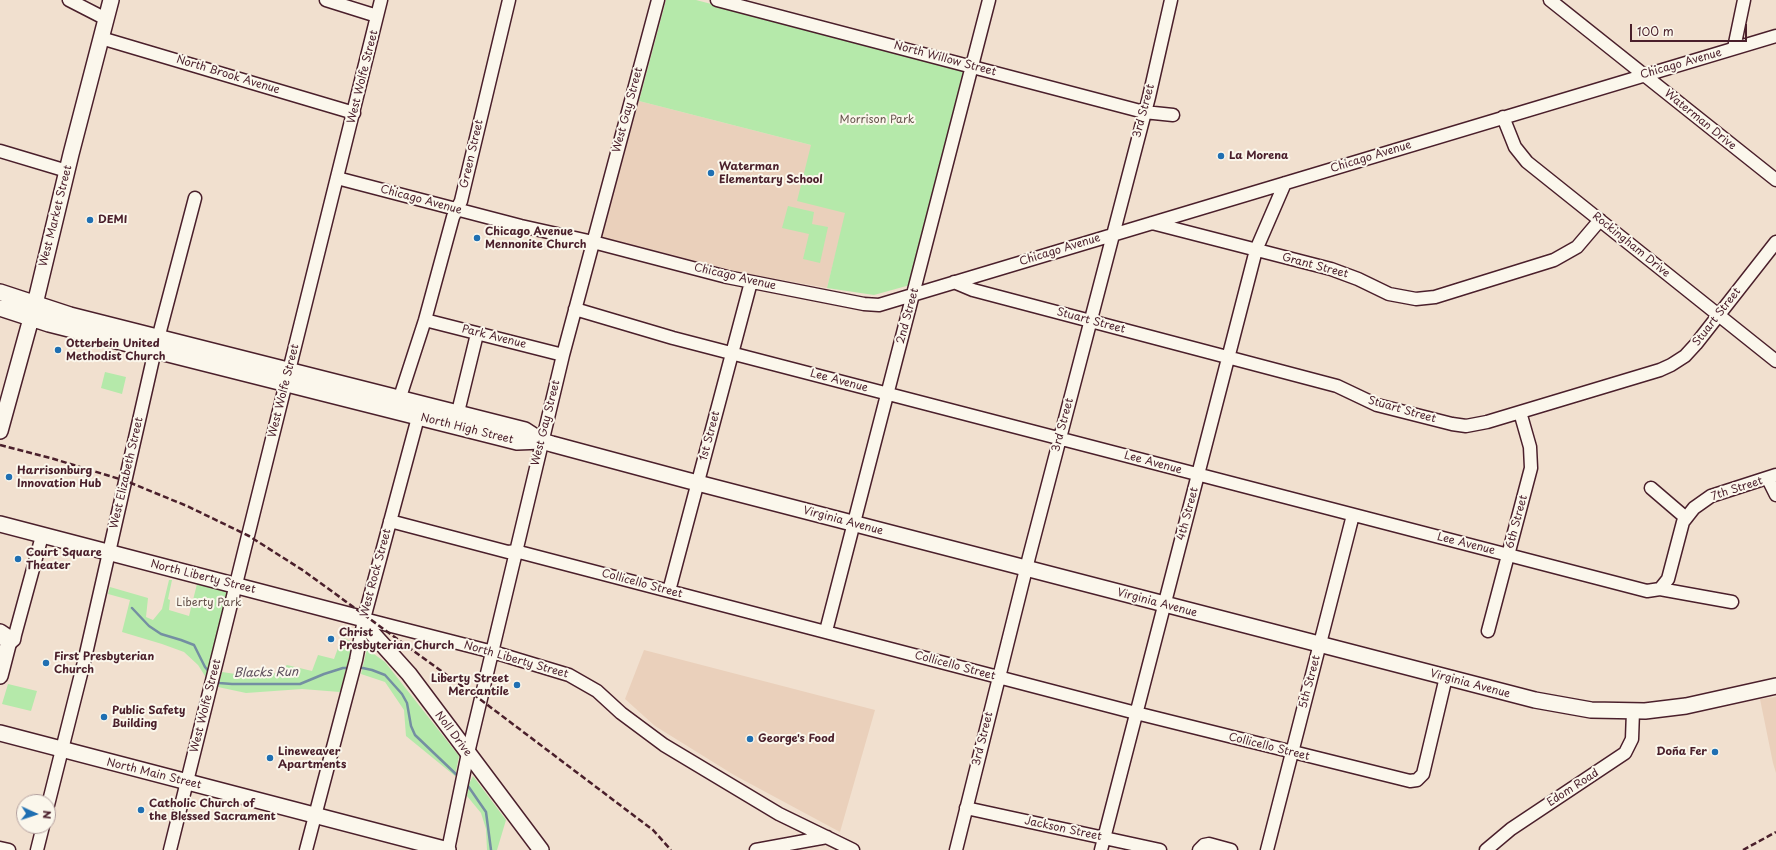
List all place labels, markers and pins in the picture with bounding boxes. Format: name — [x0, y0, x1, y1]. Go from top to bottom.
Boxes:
place label: La Morena — [1229, 149, 1288, 163]
marker: La Morena — [1216, 151, 1226, 161]
place label: Waterman Elementary School — [719, 160, 823, 186]
marker: Waterman Elementary School — [706, 168, 716, 178]
place label: DEMI — [98, 213, 127, 227]
marker: DEMI — [85, 215, 95, 225]
place label: Chicago Avenue Mennonite Church — [485, 225, 586, 251]
marker: Chicago Avenue Mennonite Church — [472, 233, 482, 243]
place label: Otterbein United Methodist Church — [66, 337, 165, 363]
marker: Otterbein United Methodist Church — [53, 345, 63, 355]
place label: Harrisonburg Innovation Hub — [17, 464, 101, 490]
marker: Harrisonburg Innovation Hub — [4, 472, 14, 482]
place label: Court Square Theater — [26, 546, 102, 572]
marker: Court Square Theater — [13, 554, 23, 564]
place label: Christ Presbyterian Church — [339, 626, 454, 652]
marker: Christ Presbyterian Church — [326, 634, 336, 644]
place label: First Presbyterian Church — [54, 650, 154, 676]
marker: First Presbyterian Church — [41, 658, 51, 668]
place label: Liberty Street Mercantile — [431, 672, 509, 698]
marker: Liberty Street Mercantile — [512, 680, 522, 690]
place label: Public Safety Building — [112, 704, 185, 730]
marker: Public Safety Building — [99, 712, 109, 722]
place label: George's Food — [758, 732, 835, 746]
marker: George's Food — [745, 734, 755, 744]
place label: Lineweaver Apartments — [278, 745, 346, 771]
place label: Doña Fer — [1656, 745, 1707, 759]
marker: Doña Fer — [1710, 747, 1720, 757]
marker: Lineweaver Apartments — [265, 753, 275, 763]
place label: Catholic Church of the Blessed Sacrament — [149, 797, 276, 823]
marker: Catholic Church of the Blessed Sacrament — [136, 805, 146, 815]

